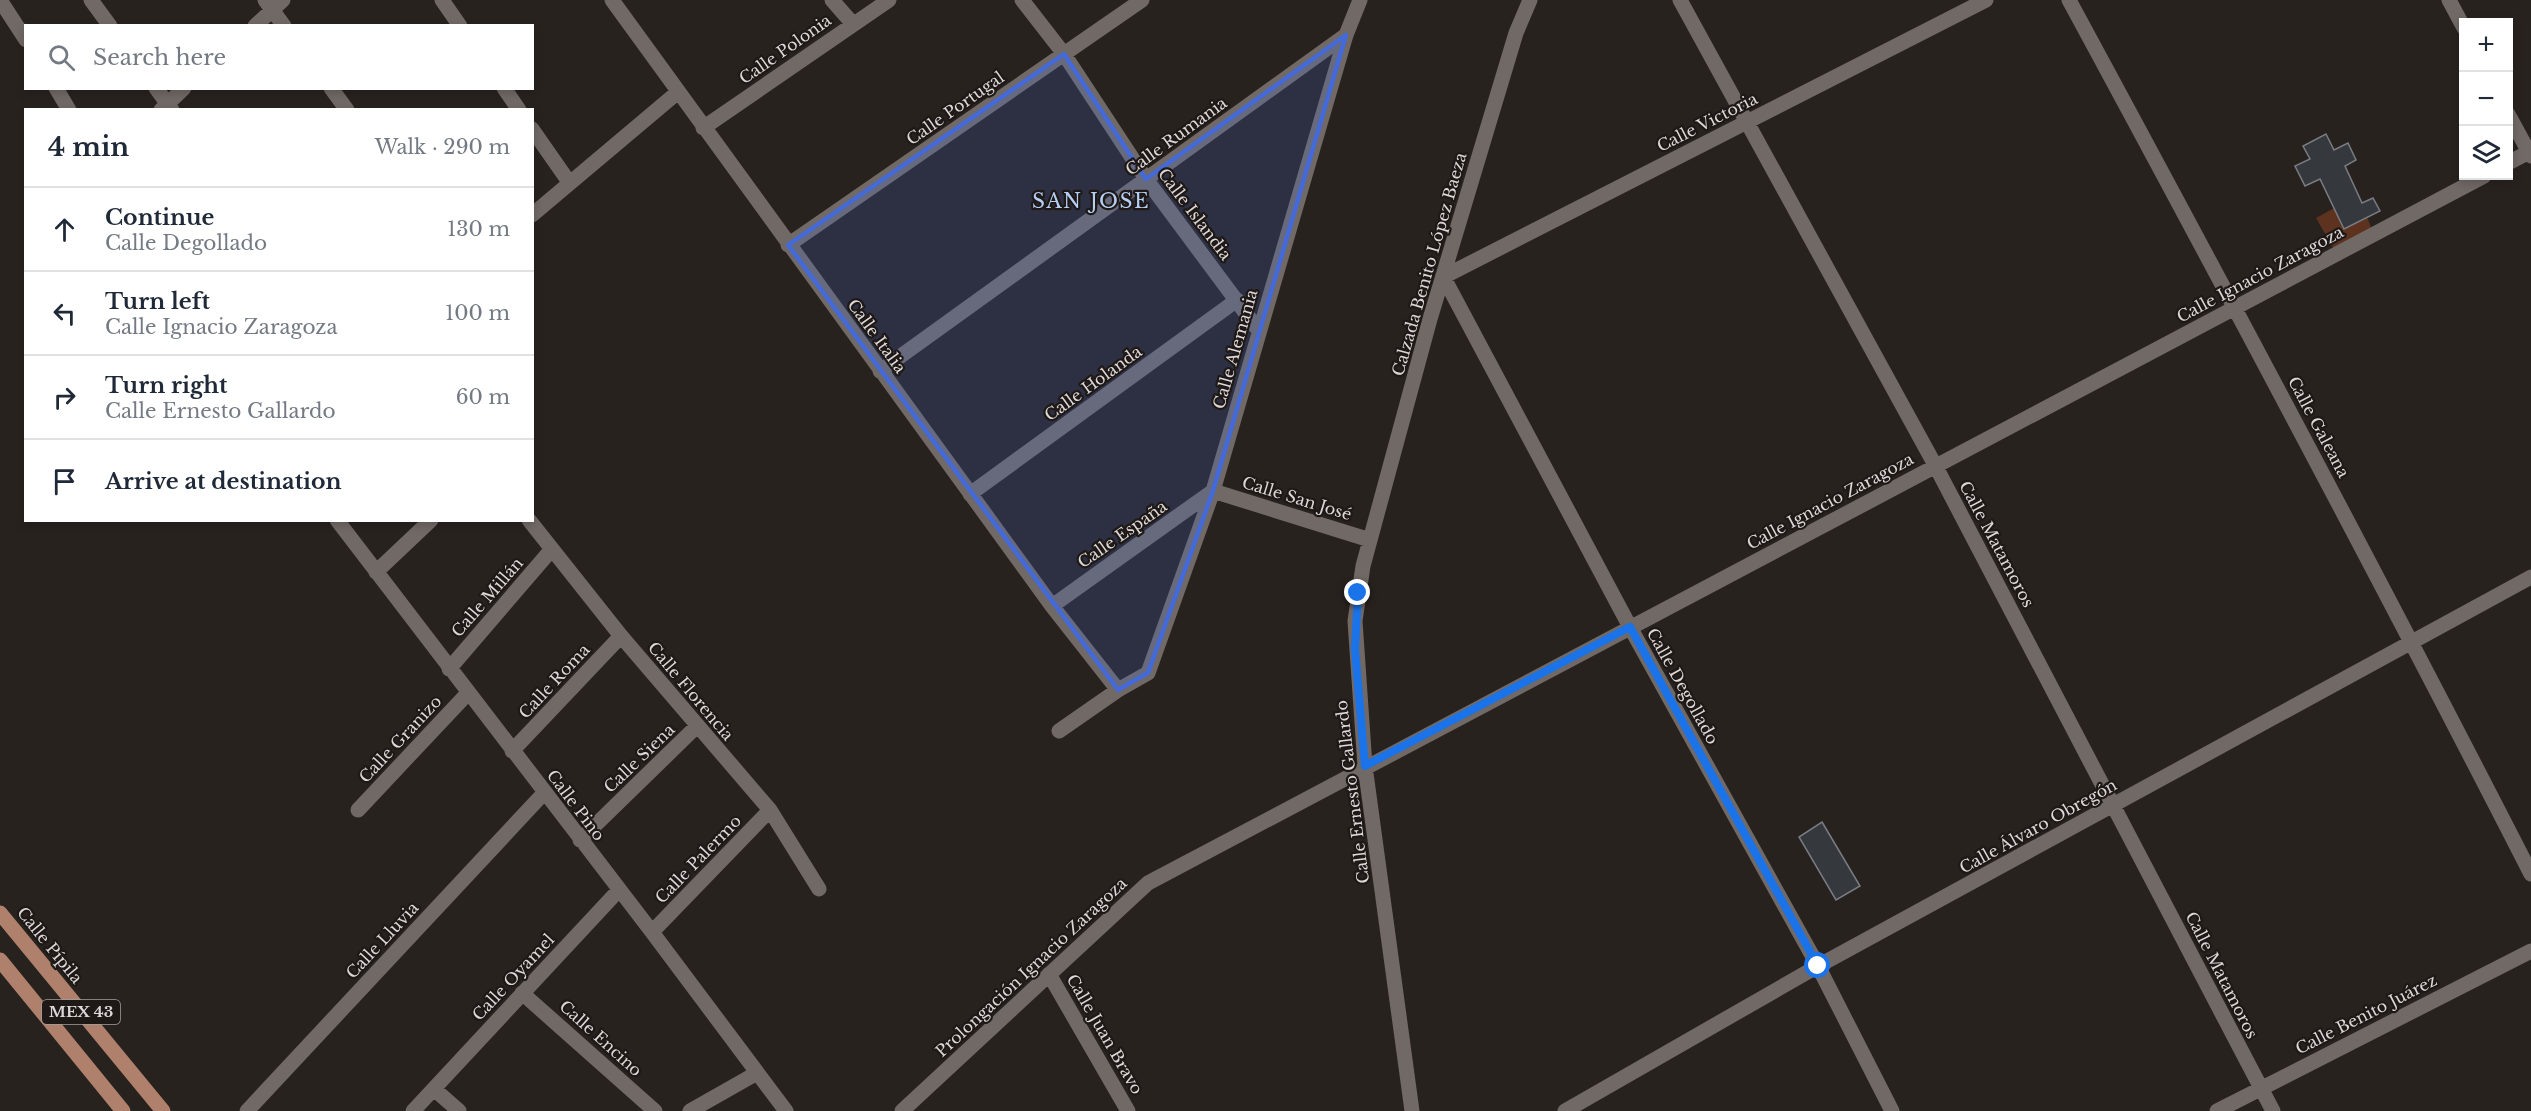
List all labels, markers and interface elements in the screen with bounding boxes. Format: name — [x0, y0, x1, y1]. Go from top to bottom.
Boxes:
street label: Calle Polonia — [735, 10, 835, 88]
map controls — [2459, 18, 2513, 180]
button: + — [2459, 18, 2513, 72]
search box — [24, 24, 534, 90]
icon: search — [45, 41, 78, 74]
text: Search here — [93, 44, 226, 71]
street label: Calle Portugal — [902, 67, 1008, 149]
button: − — [2459, 72, 2513, 126]
street label: Calle Victoria — [1653, 88, 1761, 156]
street label: Calle Rumania — [1121, 92, 1231, 180]
button: layers — [2459, 126, 2513, 180]
text: 4 min — [48, 131, 129, 163]
text: Walk · 290 m — [375, 135, 510, 159]
street label: Calzada Benito López Baeza — [1387, 150, 1471, 378]
street label: Calle Islandia — [1154, 164, 1236, 264]
district label: SAN JOSE — [1032, 189, 1150, 213]
text: Continue — [105, 204, 214, 231]
icon: ahead — [48, 213, 81, 246]
text: 130 m — [447, 217, 510, 241]
street label: Calle Ignacio Zaragoza — [2173, 221, 2347, 327]
text: Calle Degollado — [105, 231, 267, 255]
street label: Calle Alemania — [1208, 287, 1262, 411]
text: Turn left — [105, 288, 210, 315]
street label: Calle Italia — [843, 295, 911, 377]
icon: left — [48, 297, 81, 330]
text: 100 m — [445, 301, 510, 325]
text: Calle Ignacio Zaragoza — [105, 315, 338, 339]
street label: Calle Holanda — [1040, 341, 1146, 425]
text: Turn right — [105, 372, 227, 399]
street label: Calle Galeana — [2284, 373, 2354, 481]
icon: right — [48, 381, 81, 414]
text: 60 m — [456, 385, 510, 409]
text: Calle Ernesto Gallardo — [105, 399, 336, 423]
street label: Calle Ignacio Zaragoza — [1743, 448, 1917, 554]
icon: arrive — [48, 465, 81, 498]
text: Arrive at destination — [105, 468, 342, 495]
street label: Calle San José — [1240, 472, 1354, 524]
street label: Calle Matamoros — [1955, 478, 2039, 610]
street label: Calle España — [1074, 496, 1171, 572]
street label: Calle Millán — [447, 553, 527, 641]
route end — [1344, 579, 1370, 605]
street label: Calle Degollado — [1643, 624, 1723, 748]
street label: Calle Florencia — [644, 638, 738, 745]
street label: Calle Roma — [514, 639, 594, 722]
street label: Calle Granizo — [354, 691, 446, 787]
street label: Calle Ernesto Gallardo — [1331, 699, 1373, 885]
street label: Calle Siena — [599, 719, 679, 797]
street label: Calle Pino — [543, 766, 609, 844]
street label: Calle Álvaro Obregón — [1956, 774, 2120, 878]
street label: Calle Palermo — [651, 811, 745, 907]
street label: Prolongación Ignacio Zaragoza — [931, 873, 1131, 1061]
street label: Calle Lluvia — [341, 897, 423, 982]
street label: Calle Pípila — [13, 903, 87, 987]
street label: Calle Matamoros — [2181, 908, 2263, 1042]
street label: Calle Oyamel — [468, 929, 558, 1025]
route start — [1804, 952, 1830, 978]
street label: Calle Juan Bravo — [1062, 970, 1148, 1098]
street label: Calle Benito Juárez — [2292, 970, 2440, 1058]
street label: Calle Encino — [556, 996, 646, 1080]
road number: MEX 43 — [42, 1000, 120, 1024]

